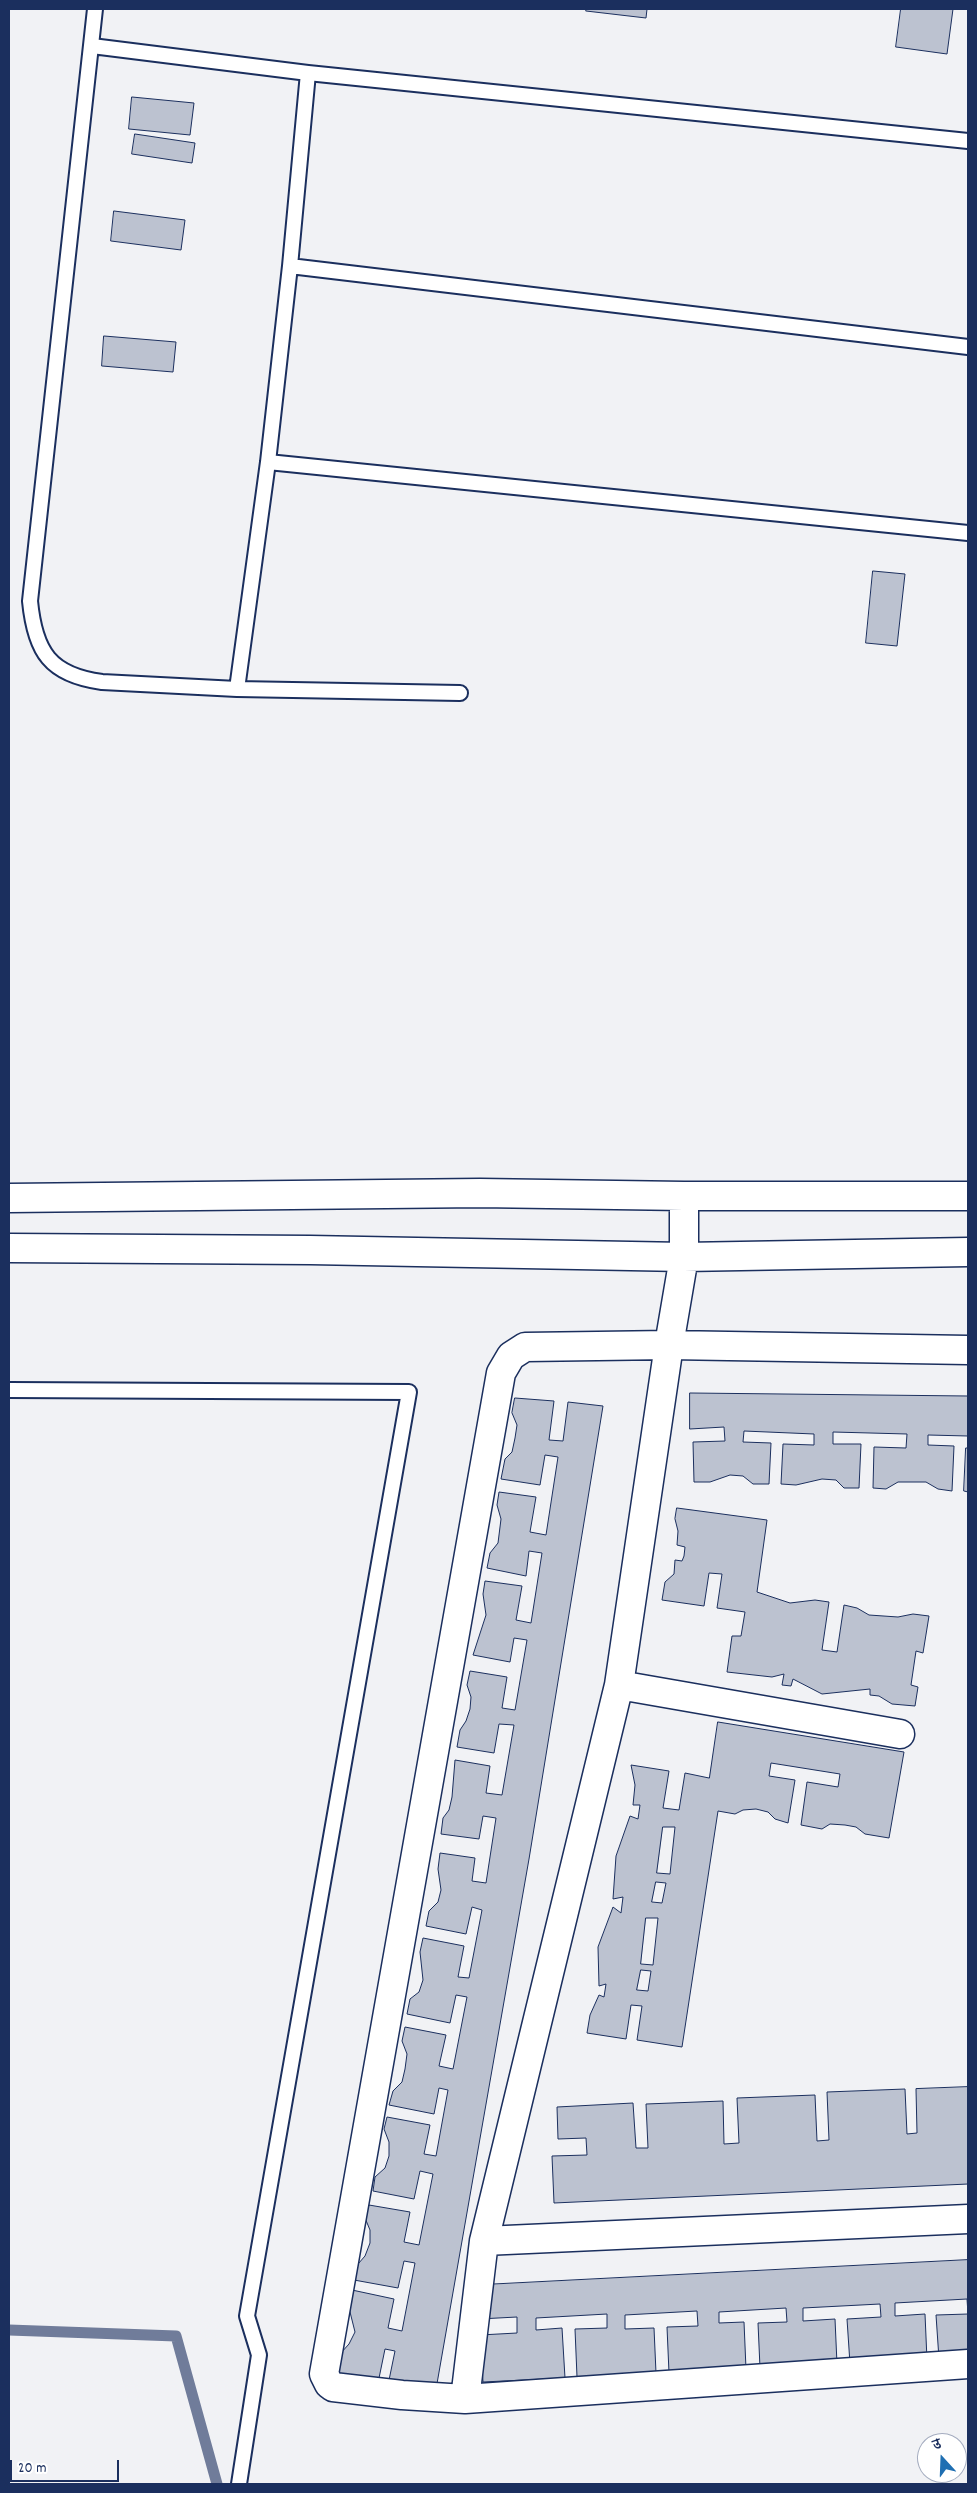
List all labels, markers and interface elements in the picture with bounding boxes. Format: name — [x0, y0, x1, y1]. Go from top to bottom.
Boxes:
north arrow — [917, 2433, 967, 2483]
text: उ — [930, 2434, 944, 2456]
scale bar — [12, 2450, 121, 2482]
text: 20 m — [18, 2458, 46, 2480]

